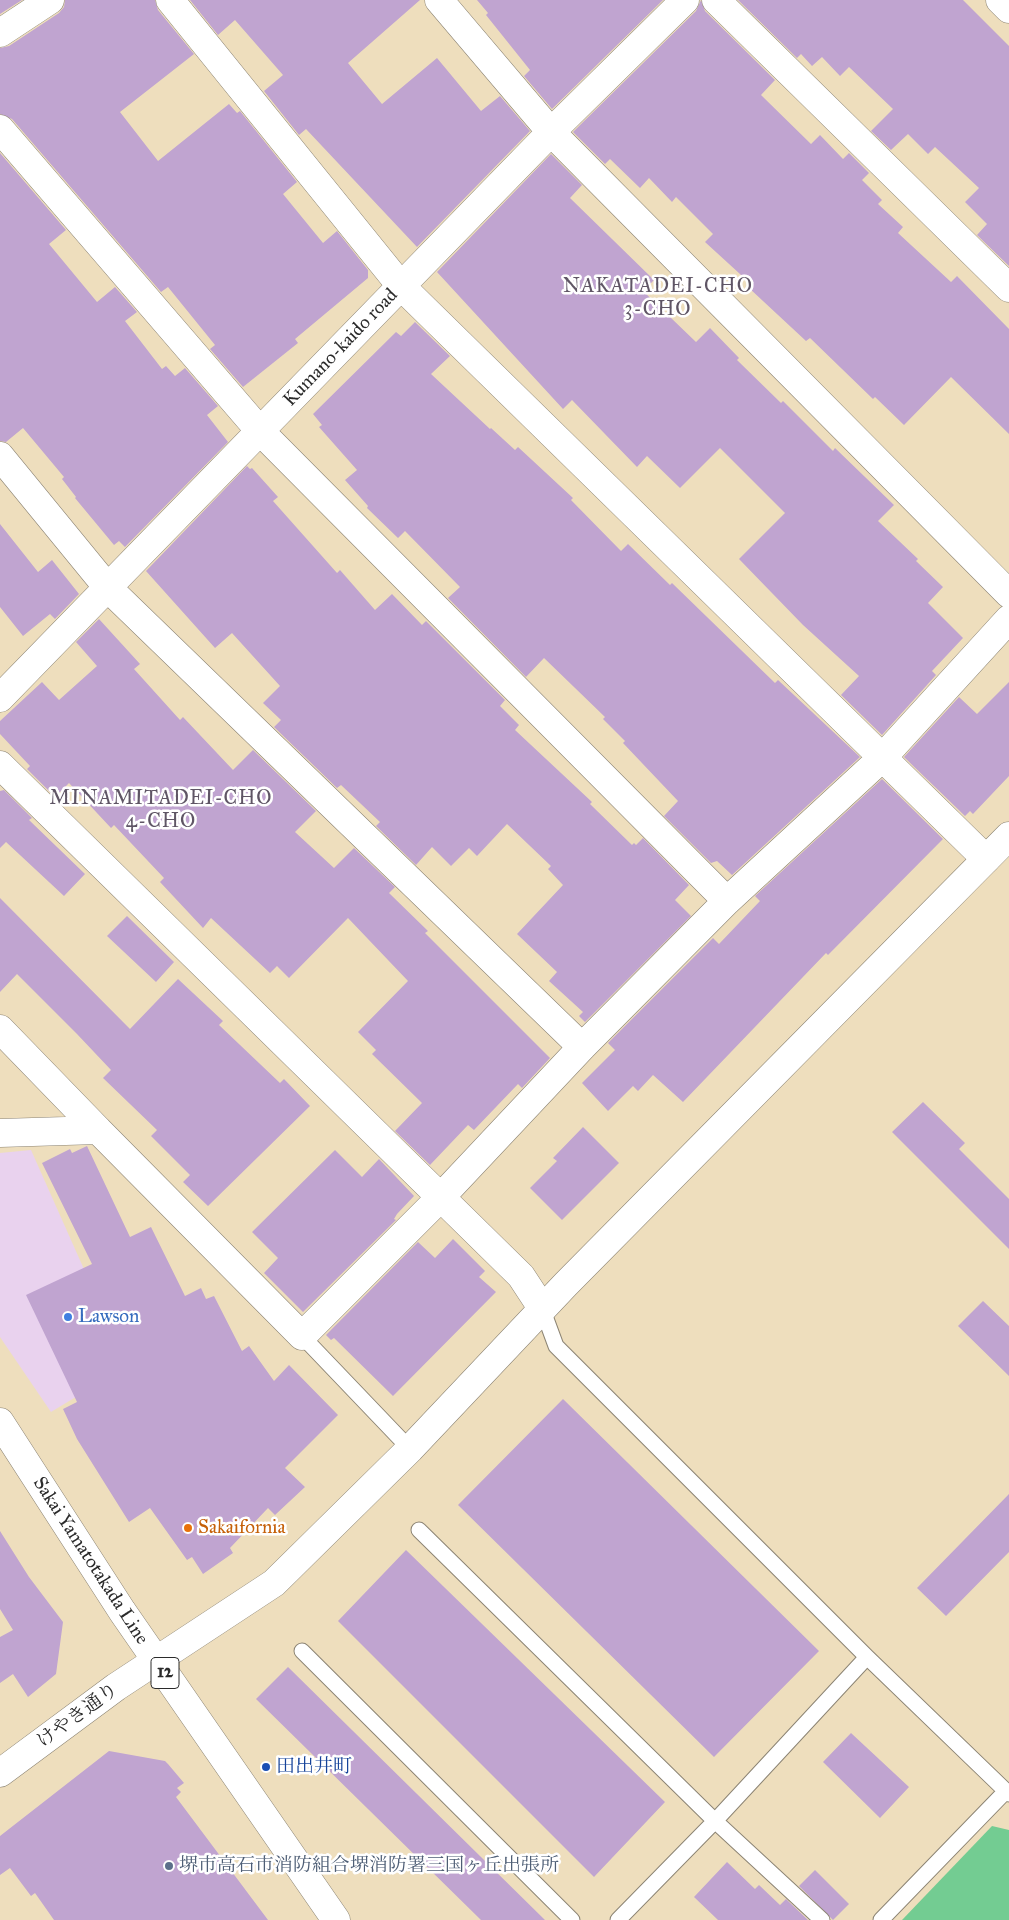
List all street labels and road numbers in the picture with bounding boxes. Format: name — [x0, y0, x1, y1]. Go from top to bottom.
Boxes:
street label: Kumano-kaido road — [279, 284, 403, 412]
street label: Sakai Yamatotakada Line — [27, 1473, 153, 1649]
road number: 12 — [151, 1658, 179, 1689]
street label: けやき通り — [33, 1679, 123, 1753]

